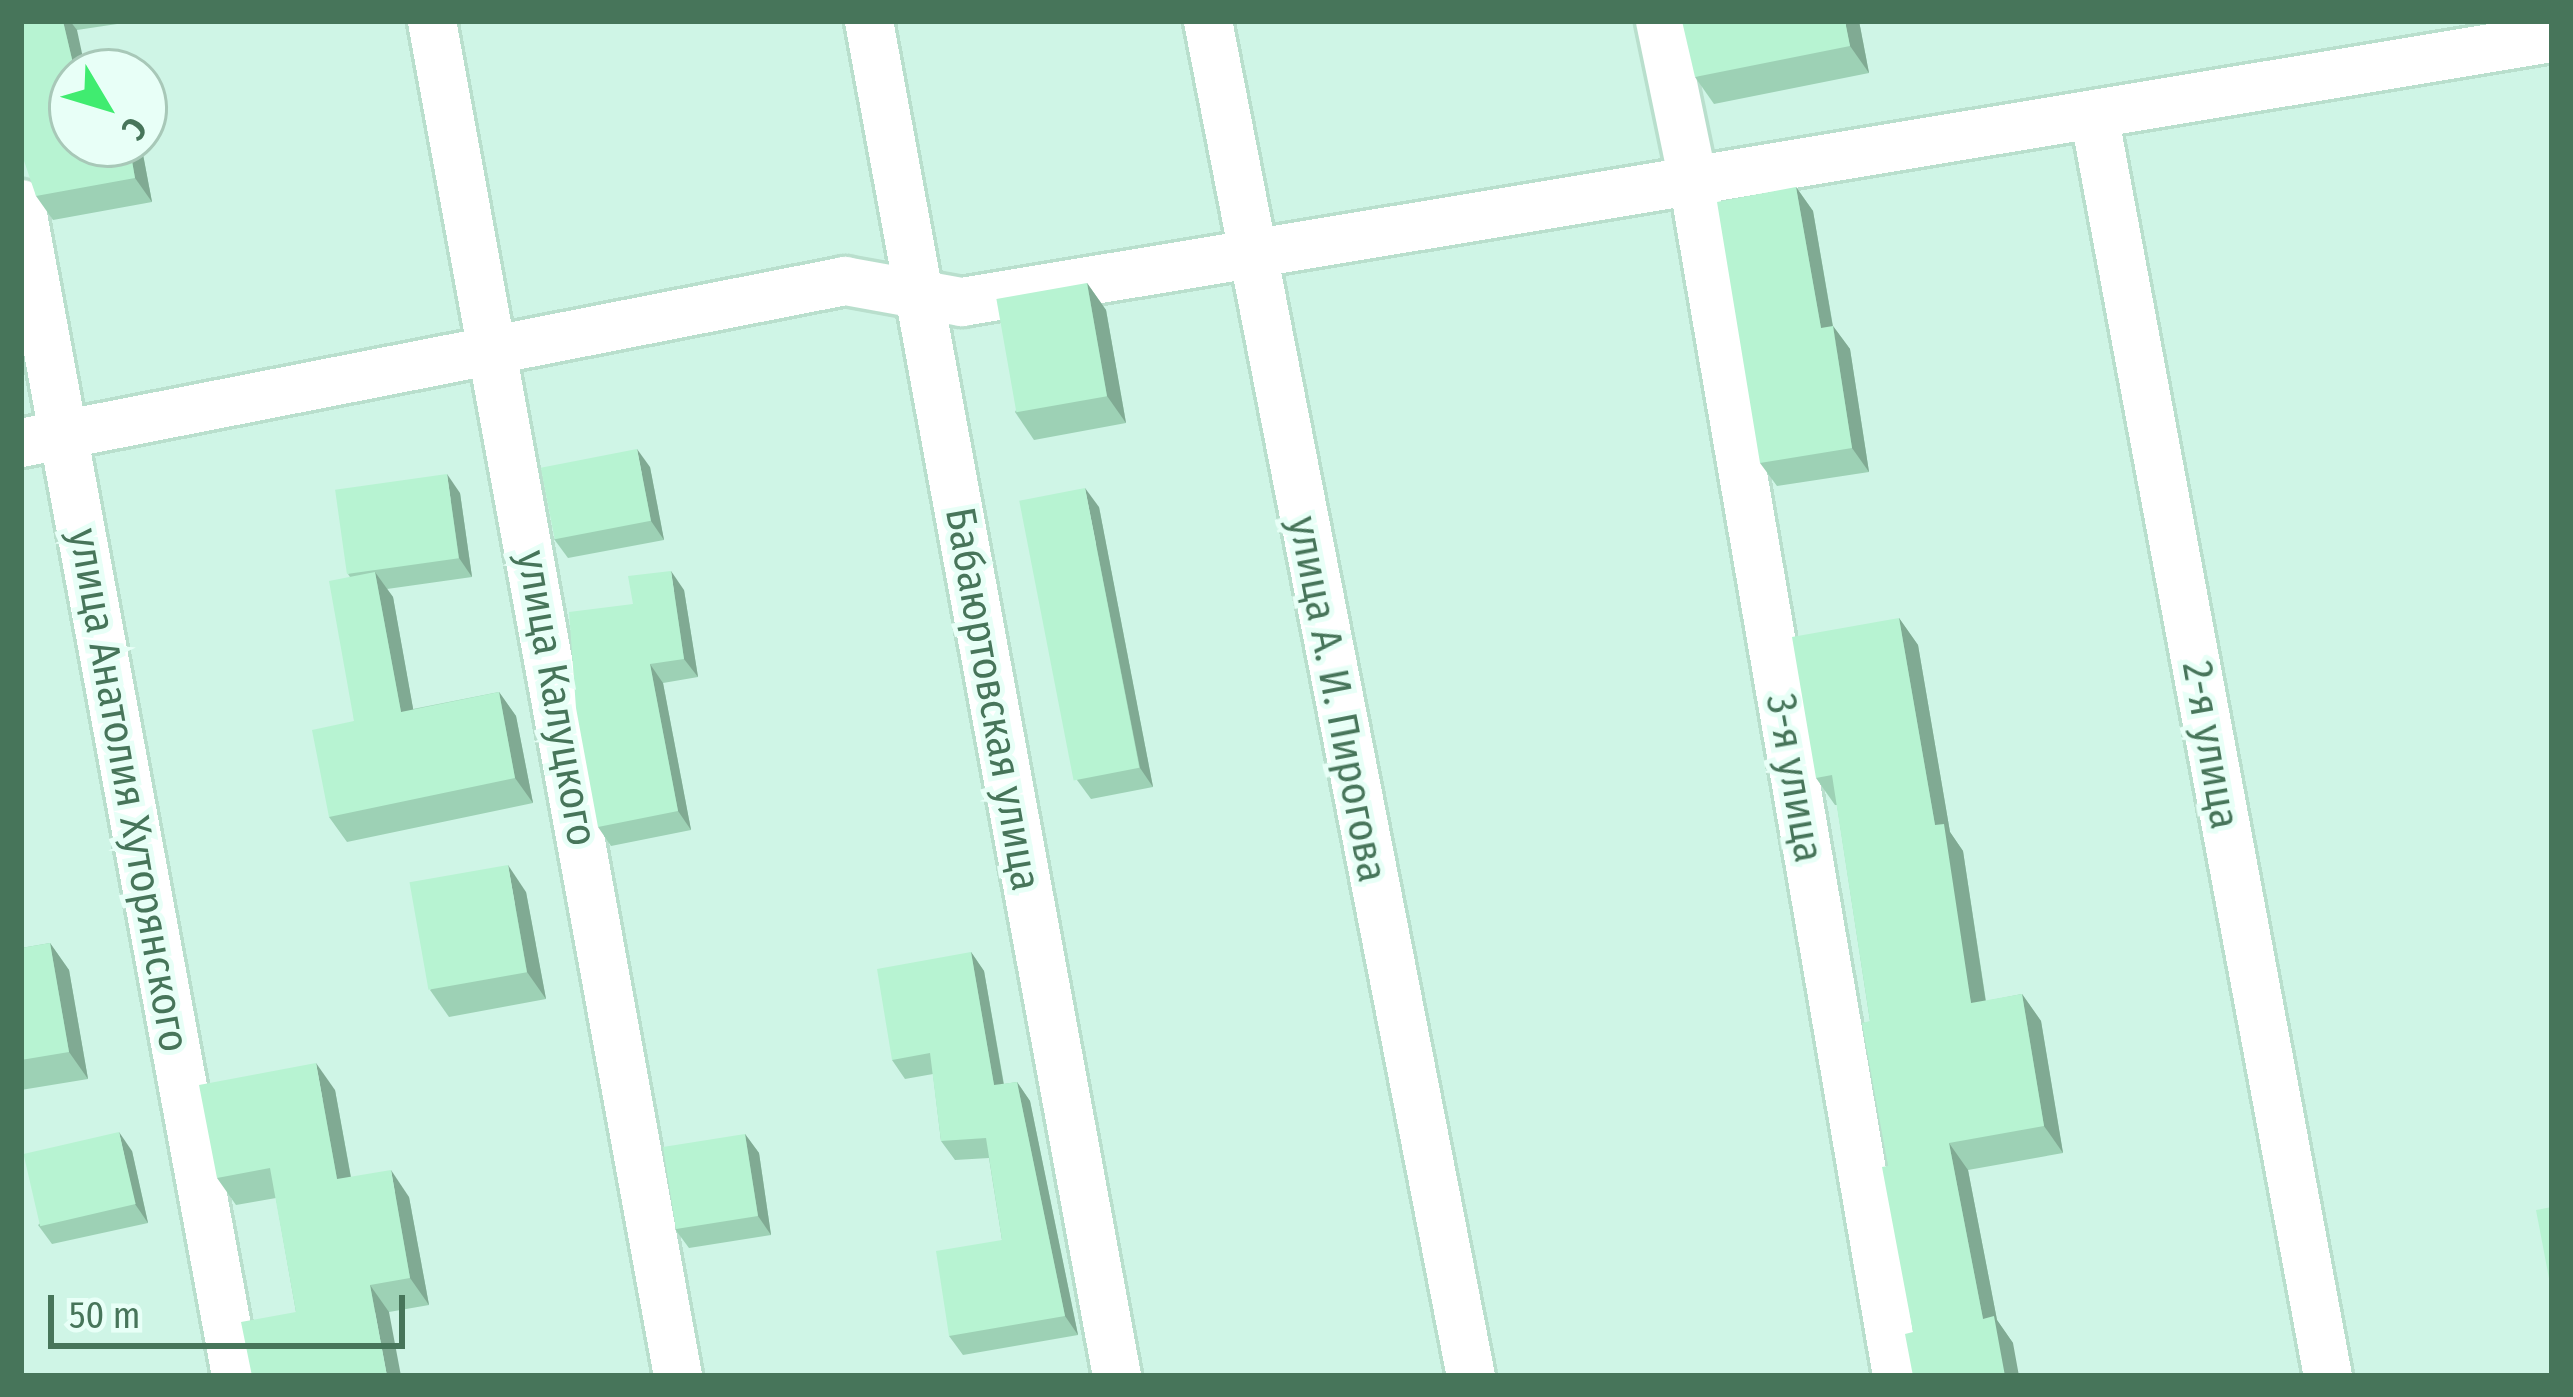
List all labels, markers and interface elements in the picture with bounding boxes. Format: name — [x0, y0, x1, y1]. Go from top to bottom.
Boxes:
north arrow — [48, 48, 168, 168]
text: С — [113, 109, 155, 147]
street label: Бабаюртовская улица — [934, 503, 1052, 895]
street label: улица А. И. Пирогова — [1278, 512, 1398, 886]
street label: улица Анатолия Хуторянского — [58, 524, 200, 1056]
street label: улица Калуцкого — [506, 546, 608, 850]
street label: 2-я улица — [2171, 657, 2251, 833]
street label: 3-я улица — [1755, 690, 1835, 866]
scale bar — [54, 1271, 411, 1345]
text: 50 m — [69, 1294, 140, 1338]

